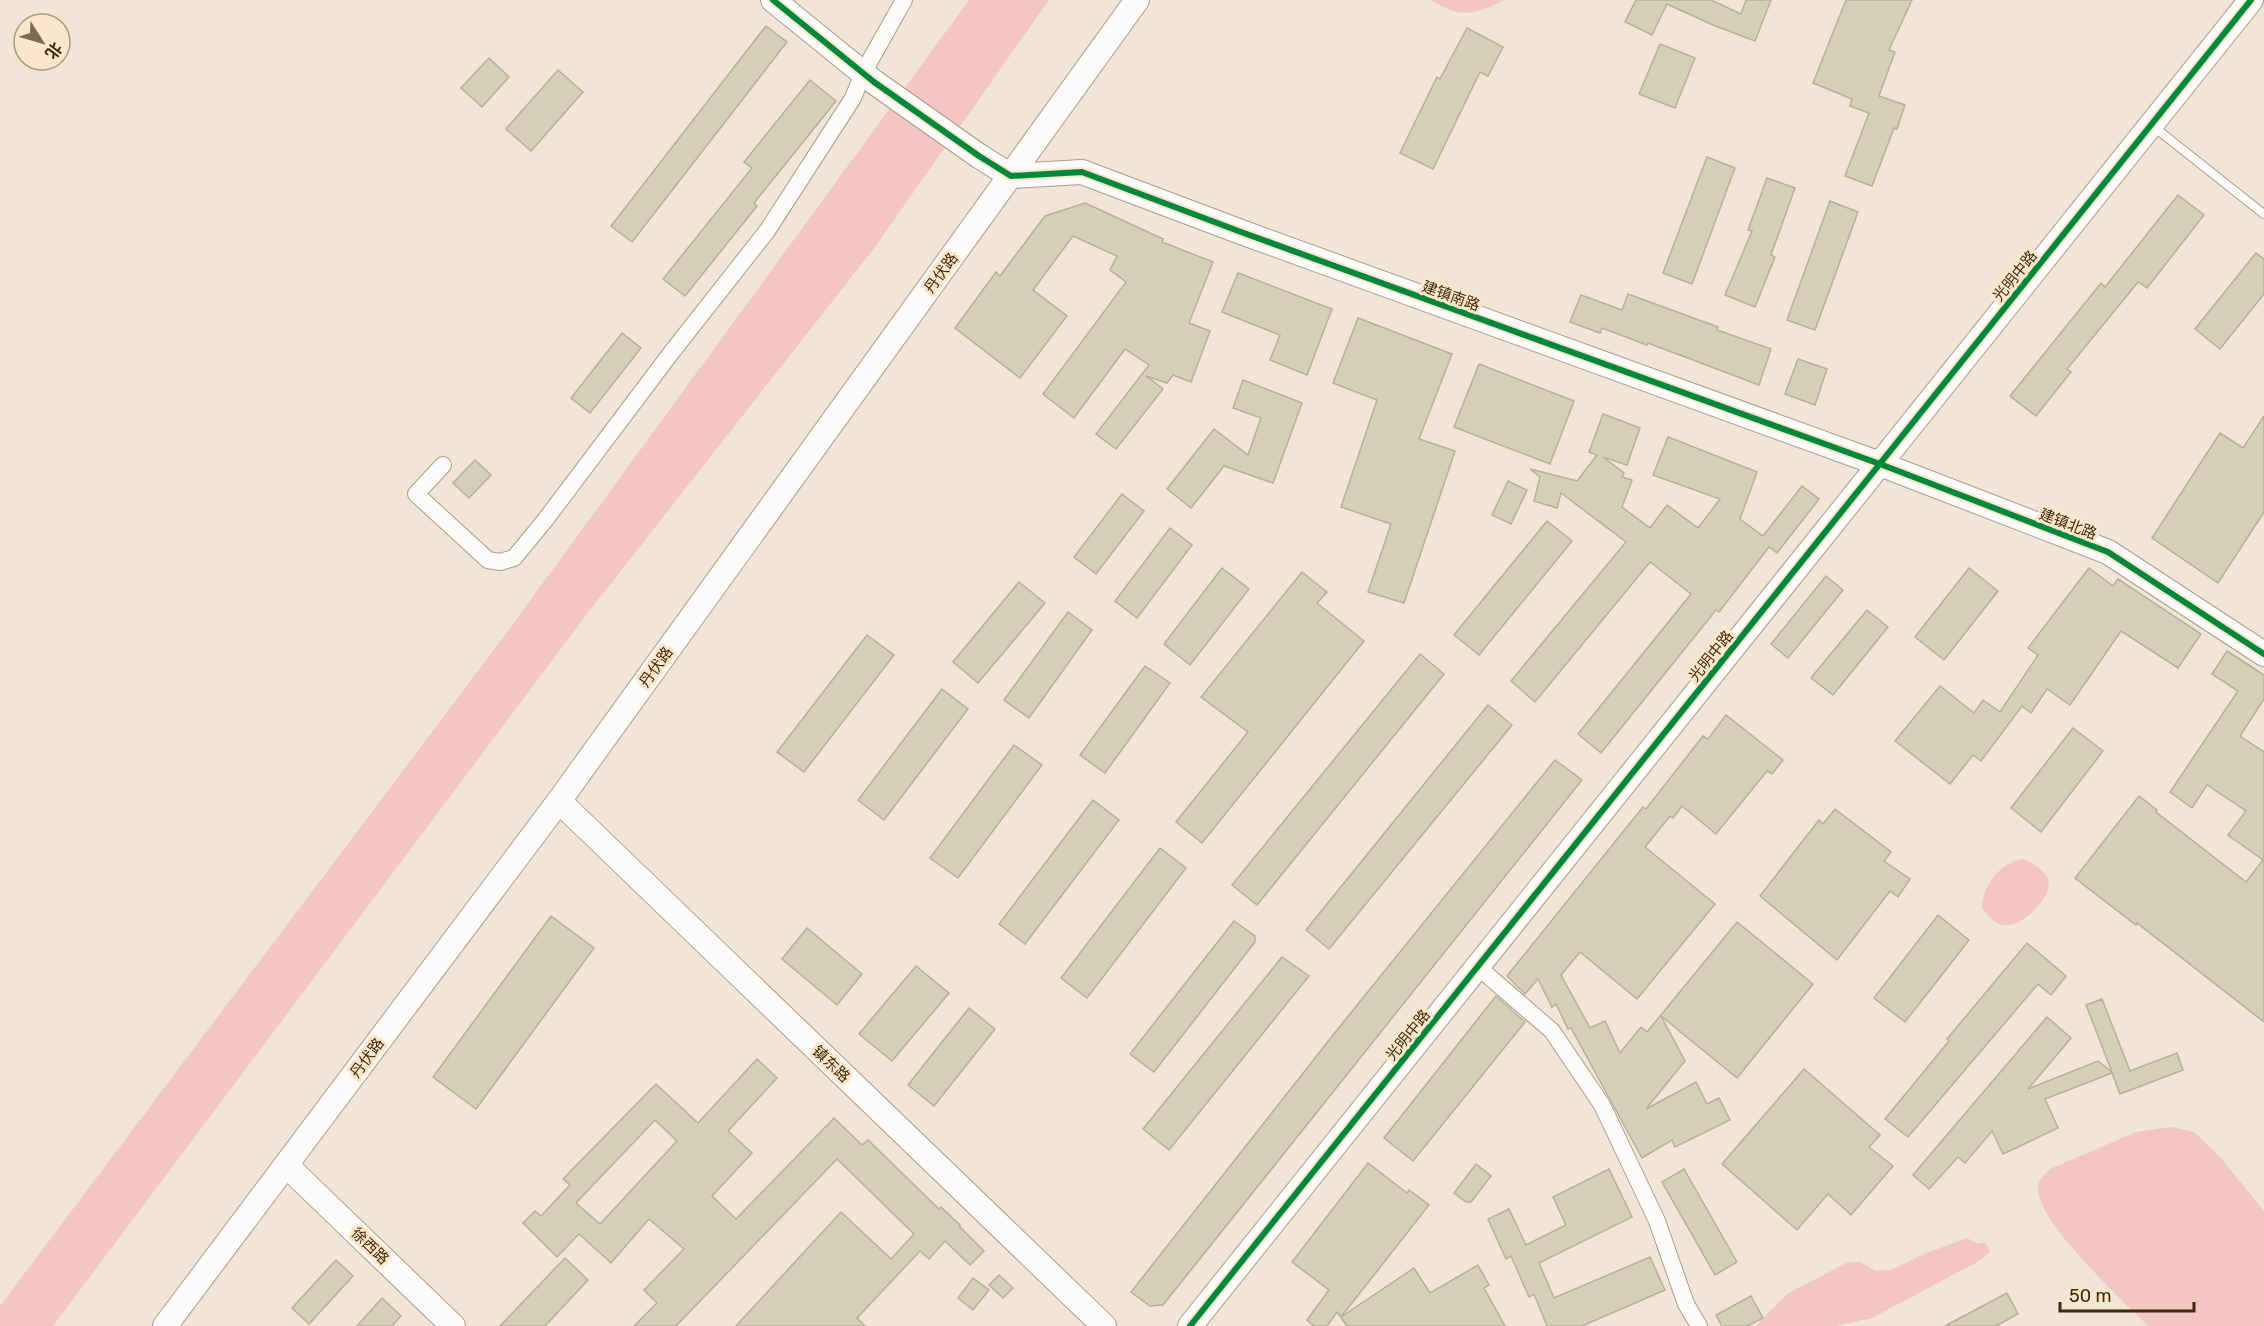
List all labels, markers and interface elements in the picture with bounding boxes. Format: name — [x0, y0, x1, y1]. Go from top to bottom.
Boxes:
north arrow — [12, 12, 72, 72]
text: 北 — [41, 39, 66, 63]
street label: 光明中路 — [1989, 247, 2041, 305]
street label: 丹伏路 — [920, 250, 962, 296]
street label: 建镇南路 — [1420, 277, 1482, 315]
street label: 建镇北路 — [2037, 505, 2099, 543]
street label: 光明中路 — [1685, 627, 1737, 685]
street label: 丹伏路 — [635, 644, 677, 690]
street label: 光明中路 — [1382, 1006, 1434, 1064]
street label: 丹伏路 — [346, 1035, 388, 1081]
street label: 镇东路 — [809, 1042, 853, 1086]
street label: 徐西路 — [348, 1224, 392, 1268]
scale bar — [2060, 1275, 2194, 1313]
text: 50 m — [2069, 1285, 2112, 1307]

